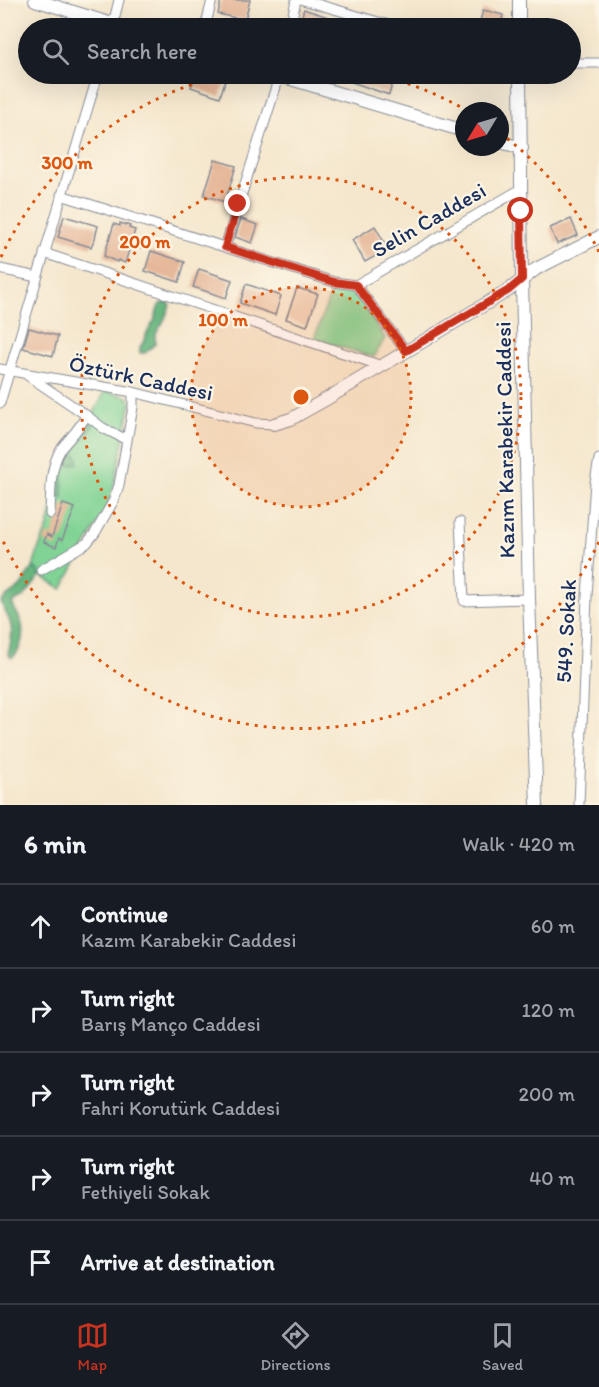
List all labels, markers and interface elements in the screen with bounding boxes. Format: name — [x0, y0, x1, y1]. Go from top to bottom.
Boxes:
search box — [18, 18, 581, 84]
icon: search — [39, 35, 72, 68]
text: Search here — [87, 38, 197, 65]
north arrow — [455, 102, 509, 156]
text: 300 m — [41, 152, 93, 174]
street label: Selin Caddesi — [367, 177, 491, 263]
route end — [224, 190, 250, 216]
route start — [507, 197, 533, 223]
text: 200 m — [120, 231, 171, 253]
text: 100 m — [198, 309, 249, 331]
street label: Kazım Karabekir Caddesi — [489, 321, 521, 559]
street label: Öztürk Caddesi — [66, 350, 216, 406]
centre of rings — [291, 387, 311, 407]
street label: 549. Sokak — [550, 579, 582, 683]
text: 6 min — [24, 828, 86, 860]
text: Walk · 420 m — [462, 832, 575, 856]
text: Continue — [81, 901, 168, 928]
icon: ahead — [24, 910, 57, 943]
text: 60 m — [531, 914, 575, 938]
text: Kazım Karabekir Caddesi — [81, 928, 296, 952]
text: Turn right — [81, 985, 175, 1012]
icon: right — [24, 994, 57, 1027]
text: 120 m — [522, 998, 575, 1022]
text: Barış Manço Caddesi — [81, 1012, 261, 1036]
text: Turn right — [81, 1069, 175, 1096]
icon: right — [24, 1078, 57, 1111]
text: 200 m — [519, 1082, 575, 1106]
text: Fahri Korutürk Caddesi — [81, 1096, 280, 1120]
text: Turn right — [81, 1153, 175, 1180]
icon: right — [24, 1162, 57, 1195]
text: 40 m — [529, 1166, 575, 1190]
text: Fethiyeli Sokak — [81, 1180, 210, 1204]
icon: arrive — [24, 1246, 57, 1279]
text: Arrive at destination — [81, 1249, 275, 1276]
tab: Map — [76, 1319, 109, 1374]
tab: Directions — [260, 1319, 331, 1374]
tab: Saved — [482, 1319, 523, 1374]

